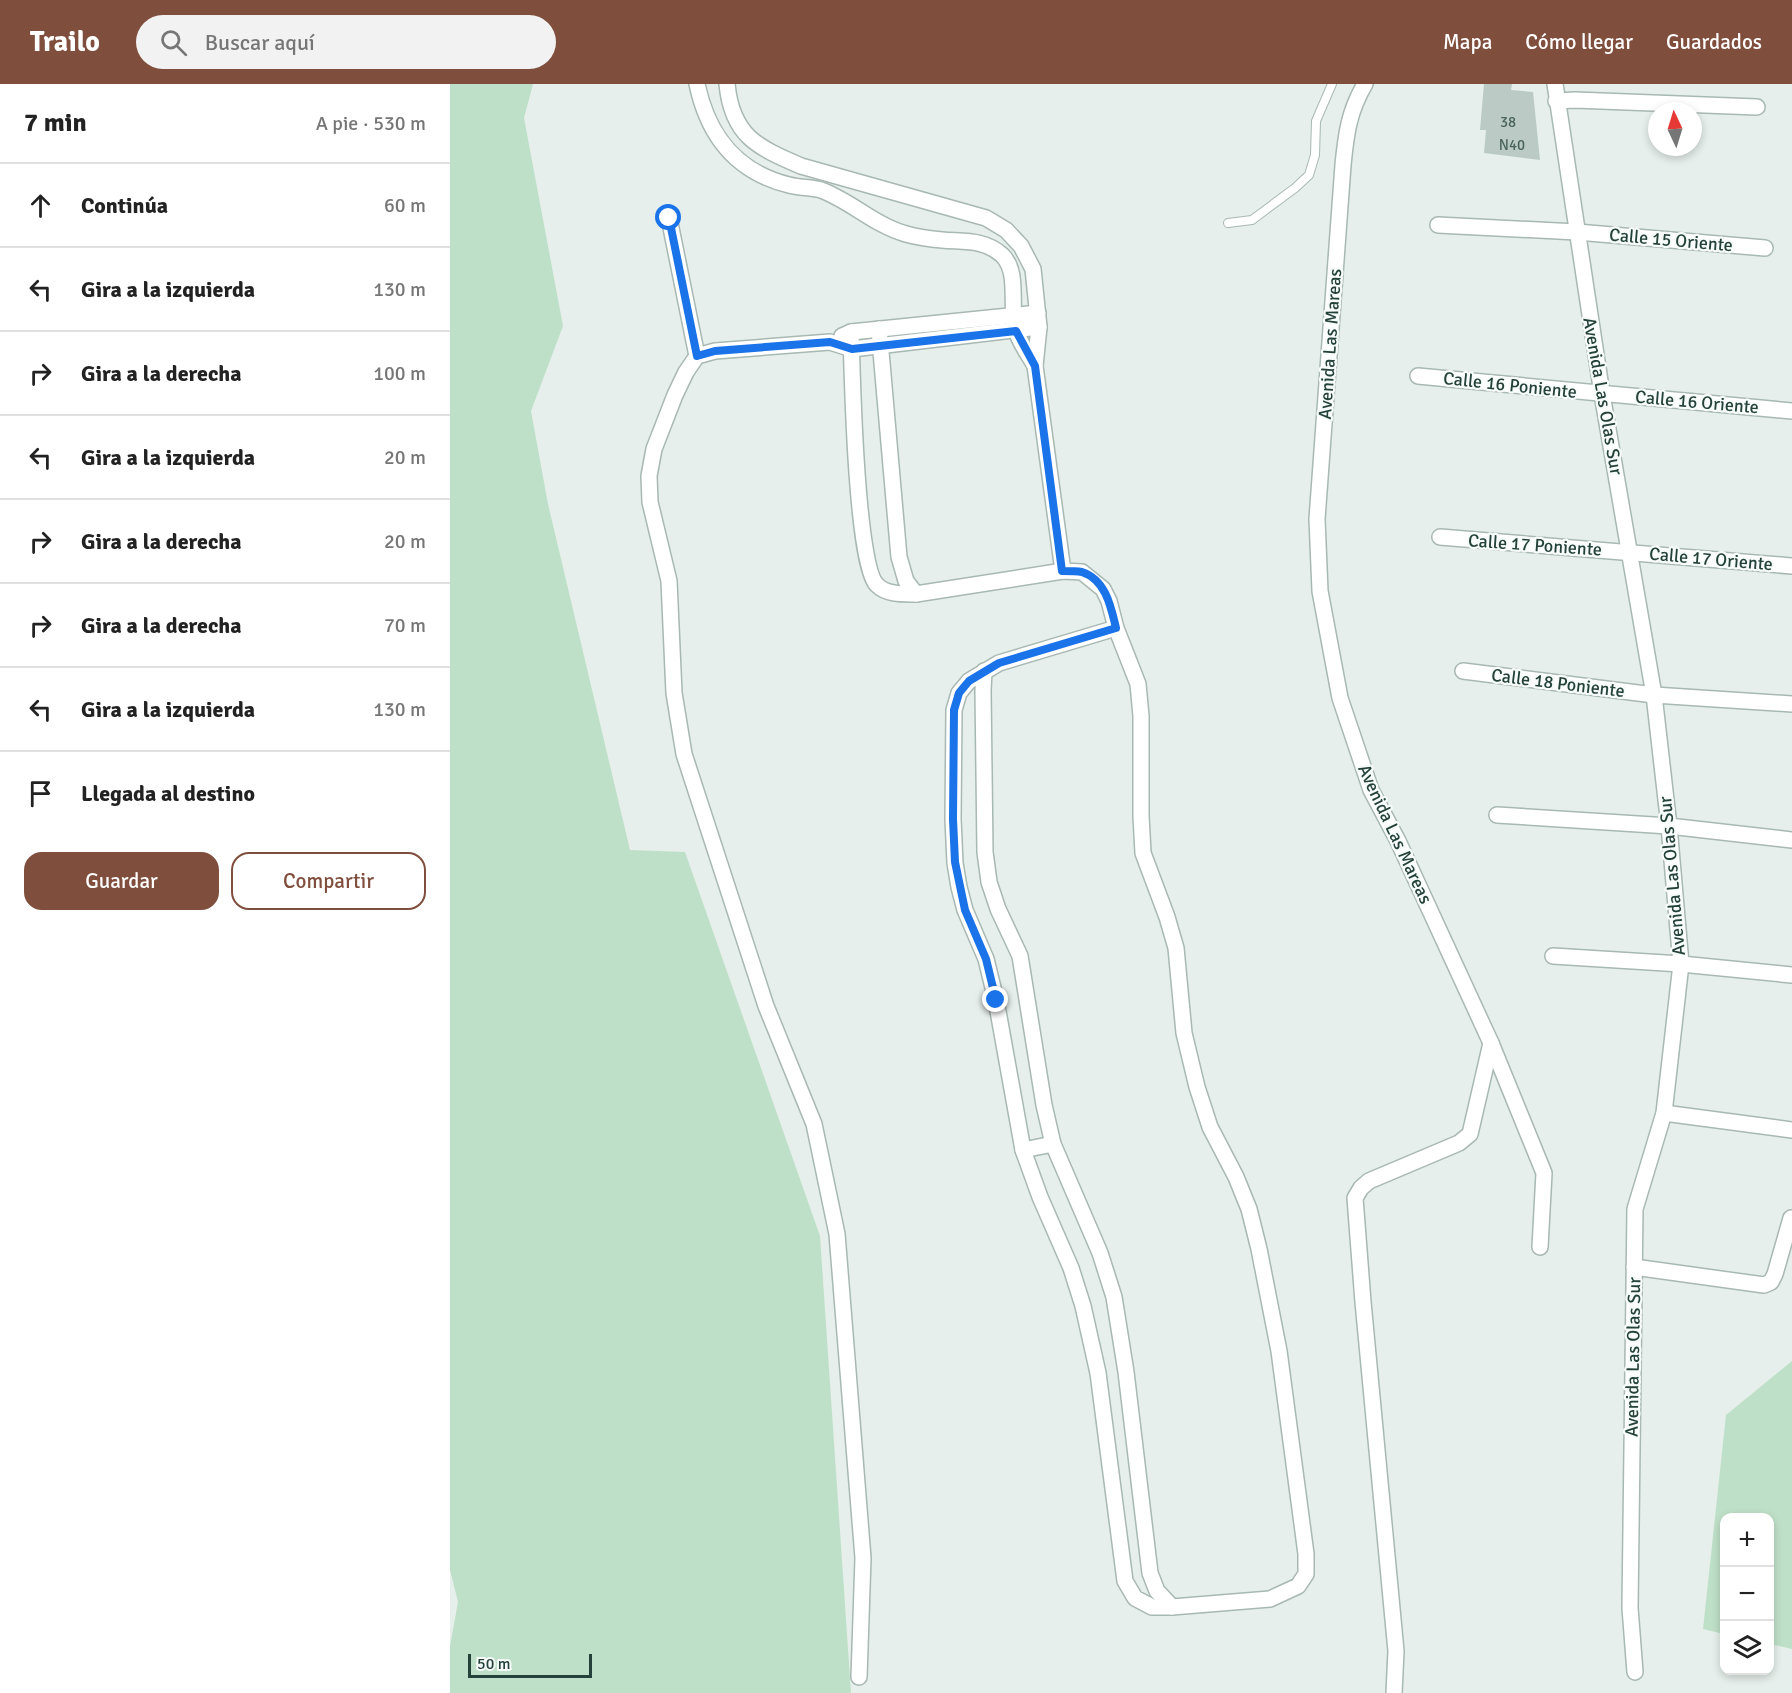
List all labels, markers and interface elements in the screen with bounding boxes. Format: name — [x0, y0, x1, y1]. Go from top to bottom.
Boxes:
search box — [136, 15, 556, 69]
text: Trailo — [30, 25, 100, 59]
icon: search — [157, 26, 190, 59]
text: Buscar aquí — [205, 29, 315, 56]
text: Mapa — [1443, 29, 1492, 55]
text: Cómo llegar — [1525, 29, 1633, 55]
text: Guardados — [1666, 29, 1762, 55]
north arrow — [1648, 102, 1702, 156]
text: 7 min — [24, 107, 87, 139]
text: A pie · 530 m — [316, 111, 426, 136]
house number: 38 — [1500, 113, 1516, 131]
house number: N40 — [1499, 136, 1525, 154]
icon: ahead — [24, 189, 57, 222]
text: Continúa — [81, 192, 168, 219]
text: 60 m — [384, 193, 426, 218]
route start — [655, 204, 681, 230]
street label: Calle 15 Oriente — [1608, 224, 1734, 256]
street label: Avenida Las Mareas — [1314, 268, 1346, 420]
icon: left — [24, 273, 57, 306]
text: Gira a la izquierda — [81, 276, 255, 303]
text: 130 m — [373, 277, 426, 302]
street label: Avenida Las Olas Sur — [1578, 315, 1628, 477]
icon: right — [24, 357, 57, 390]
text: Gira a la derecha — [81, 360, 242, 387]
text: 100 m — [373, 361, 426, 386]
street label: Calle 16 Poniente — [1442, 367, 1578, 403]
street label: Calle 16 Oriente — [1634, 386, 1760, 418]
icon: left — [24, 441, 57, 474]
text: Gira a la izquierda — [81, 444, 255, 471]
text: 20 m — [384, 445, 426, 470]
icon: right — [24, 525, 57, 558]
text: Gira a la derecha — [81, 528, 242, 555]
text: 20 m — [384, 529, 426, 554]
street label: Calle 17 Poniente — [1467, 529, 1603, 561]
street label: Calle 17 Oriente — [1648, 543, 1774, 575]
icon: right — [24, 609, 57, 642]
text: Gira a la derecha — [81, 612, 242, 639]
text: 70 m — [384, 613, 426, 638]
street label: Calle 18 Poniente — [1490, 664, 1626, 702]
icon: left — [24, 693, 57, 726]
text: Gira a la izquierda — [81, 696, 255, 723]
text: 130 m — [373, 697, 426, 722]
street label: Avenida Las Mareas — [1353, 761, 1437, 907]
icon: arrive — [24, 777, 57, 810]
text: Llegada al destino — [81, 780, 255, 807]
street label: Avenida Las Olas Sur — [1654, 795, 1690, 957]
button: Guardar — [24, 852, 219, 910]
button: Compartir — [231, 852, 426, 910]
route end — [982, 986, 1008, 1012]
street label: Avenida Las Olas Sur — [1621, 1277, 1645, 1437]
map controls — [1720, 1513, 1774, 1675]
button: + — [1720, 1513, 1774, 1567]
button: − — [1720, 1567, 1774, 1621]
button: layers — [1720, 1621, 1774, 1675]
scale bar — [468, 1651, 592, 1678]
text: 50 m — [477, 1654, 511, 1674]

